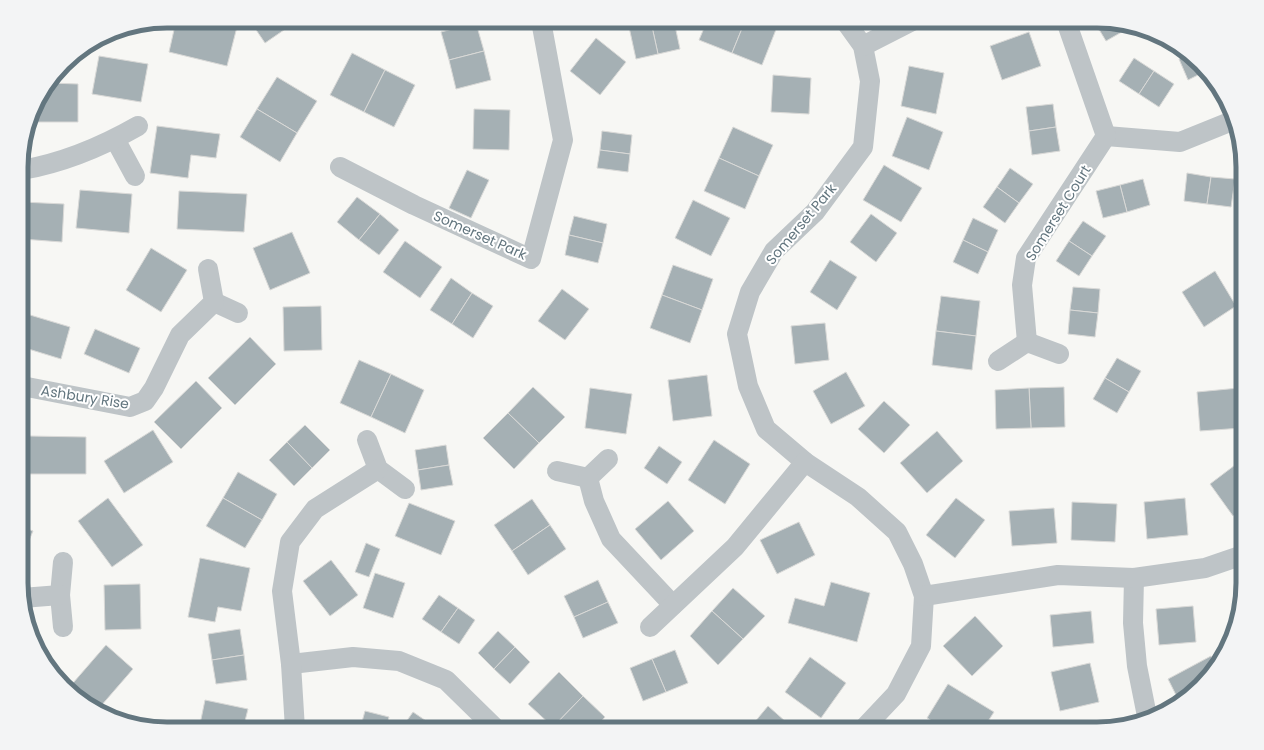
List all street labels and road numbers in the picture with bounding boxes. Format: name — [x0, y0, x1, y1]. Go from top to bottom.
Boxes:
street label: Somerset Court — [1021, 161, 1095, 265]
street label: Somerset Park — [761, 179, 841, 269]
street label: Somerset Park — [430, 205, 531, 265]
street label: Ashbury Rise — [40, 380, 131, 414]

